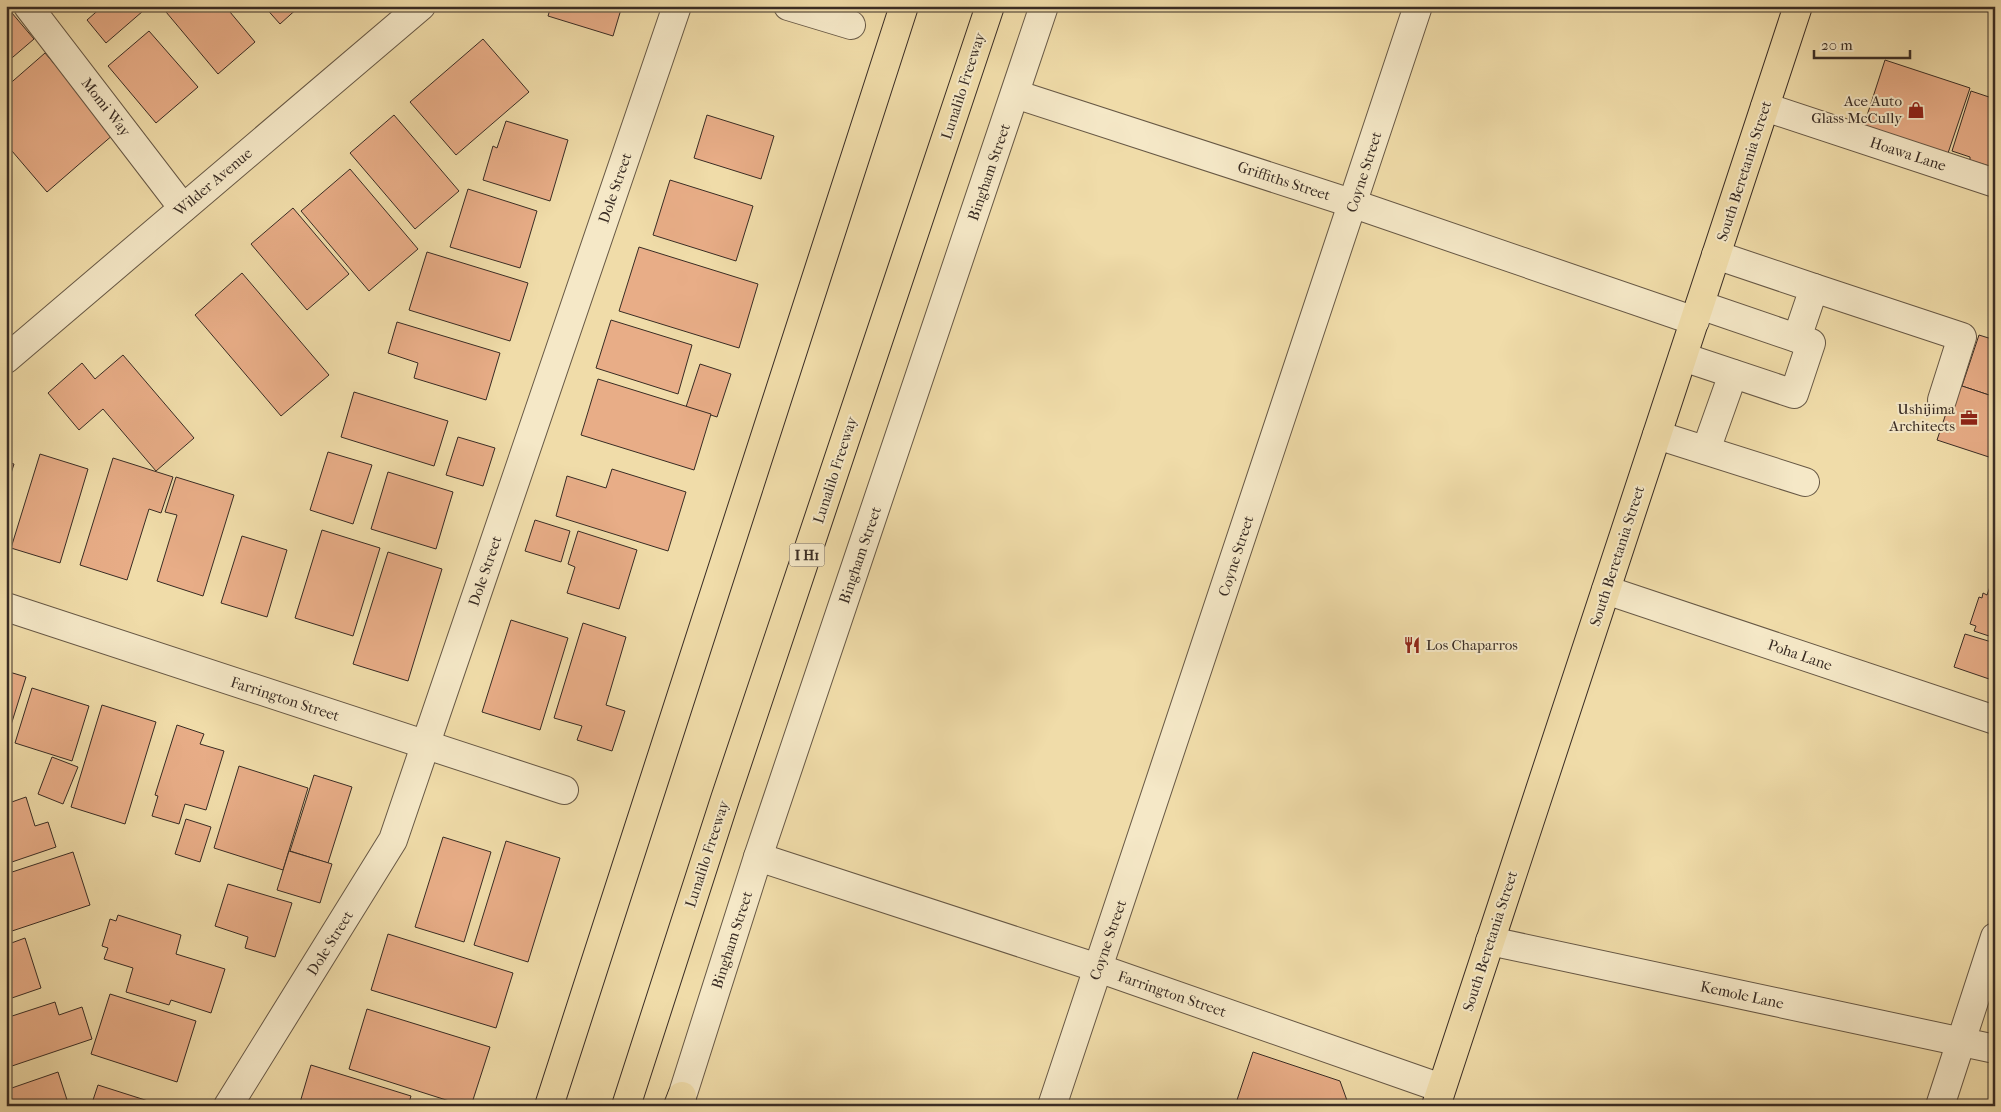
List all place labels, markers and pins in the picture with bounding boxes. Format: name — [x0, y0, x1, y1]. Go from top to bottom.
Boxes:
place label: Ace Auto Glass McCully — [1811, 92, 1903, 127]
shop icon: Ace Auto Glass McCully — [1906, 100, 1926, 120]
place label: Ushijima Architects — [1888, 400, 1956, 435]
office icon: Ushijima Architects — [1959, 408, 1979, 428]
restaurant icon: Los Chaparros — [1402, 635, 1422, 655]
place label: Los Chaparros — [1426, 636, 1518, 654]

